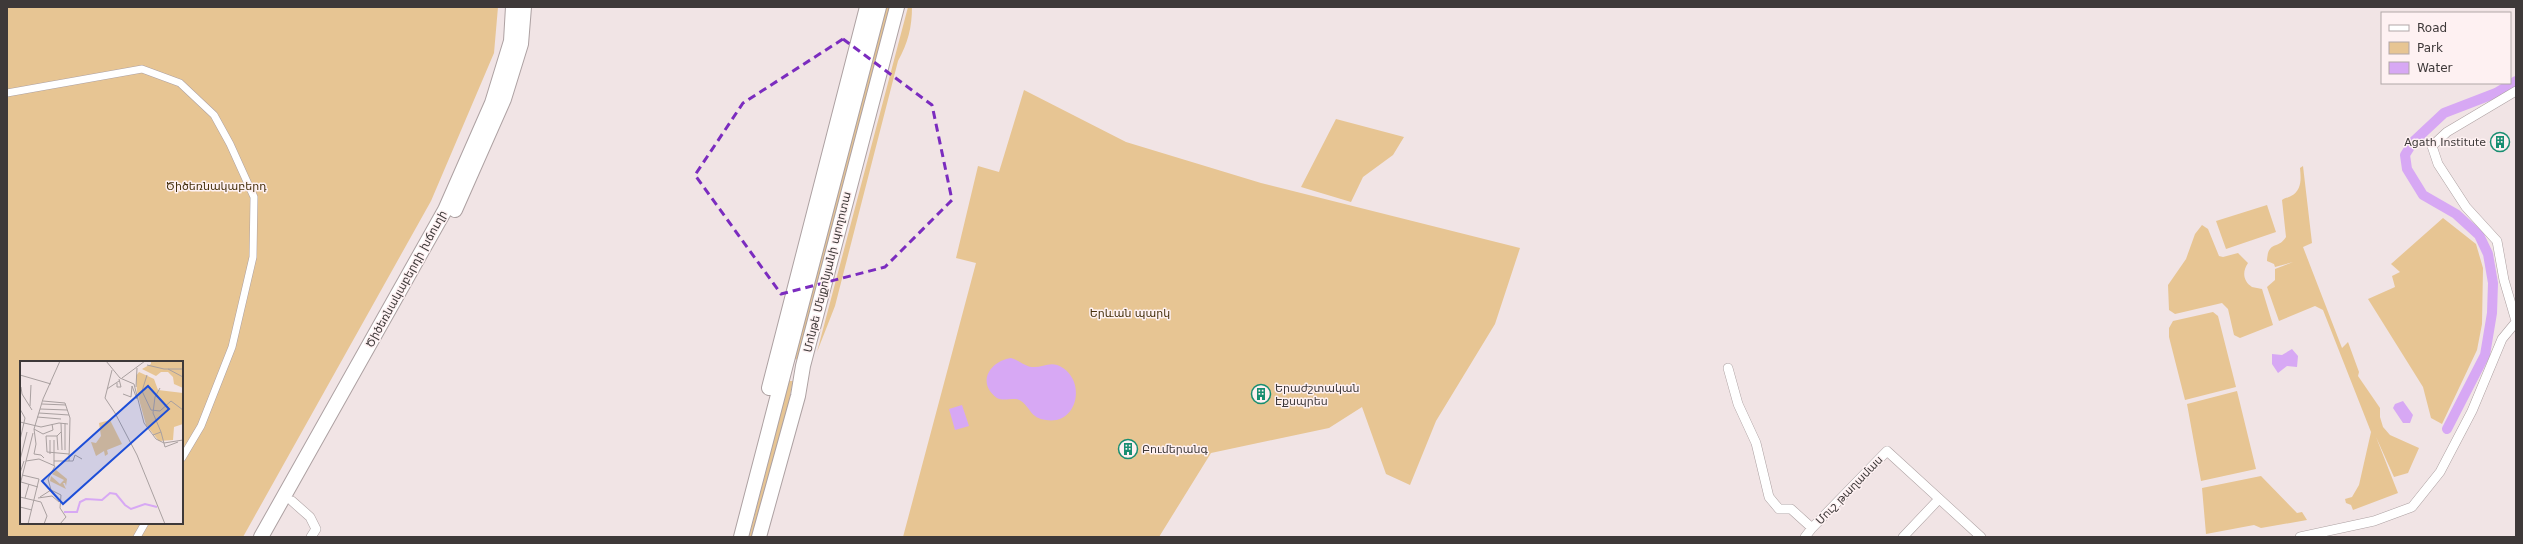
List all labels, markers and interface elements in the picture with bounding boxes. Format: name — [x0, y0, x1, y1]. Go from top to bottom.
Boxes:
legend — [2381, 12, 2511, 84]
text: Road — [2417, 21, 2447, 35]
text: Park — [2417, 41, 2443, 55]
text: Water — [2417, 61, 2453, 75]
building icon: Agath Institute — [2489, 131, 2511, 153]
place label: Agath Institute — [2404, 136, 2486, 149]
park label: Ծիծեռնակաբերդ — [165, 180, 267, 193]
street label: Մոնթե Մելքոնյանի պողոտա — [801, 190, 854, 354]
street label: Ծիծեռնակաբերդի խճուղի — [363, 208, 450, 350]
park label: Երևան պարկ — [1090, 307, 1170, 320]
inset map — [20, 361, 183, 524]
place label: Երաժշտական Էքսպրես — [1275, 382, 1360, 408]
building icon: Երաժշտական Էքսպրես — [1250, 383, 1272, 405]
building icon: Բումերանգ — [1117, 438, 1139, 460]
place label: Բումերանգ — [1142, 443, 1208, 456]
street label: Մուշ թաղամաս — [1813, 453, 1886, 527]

